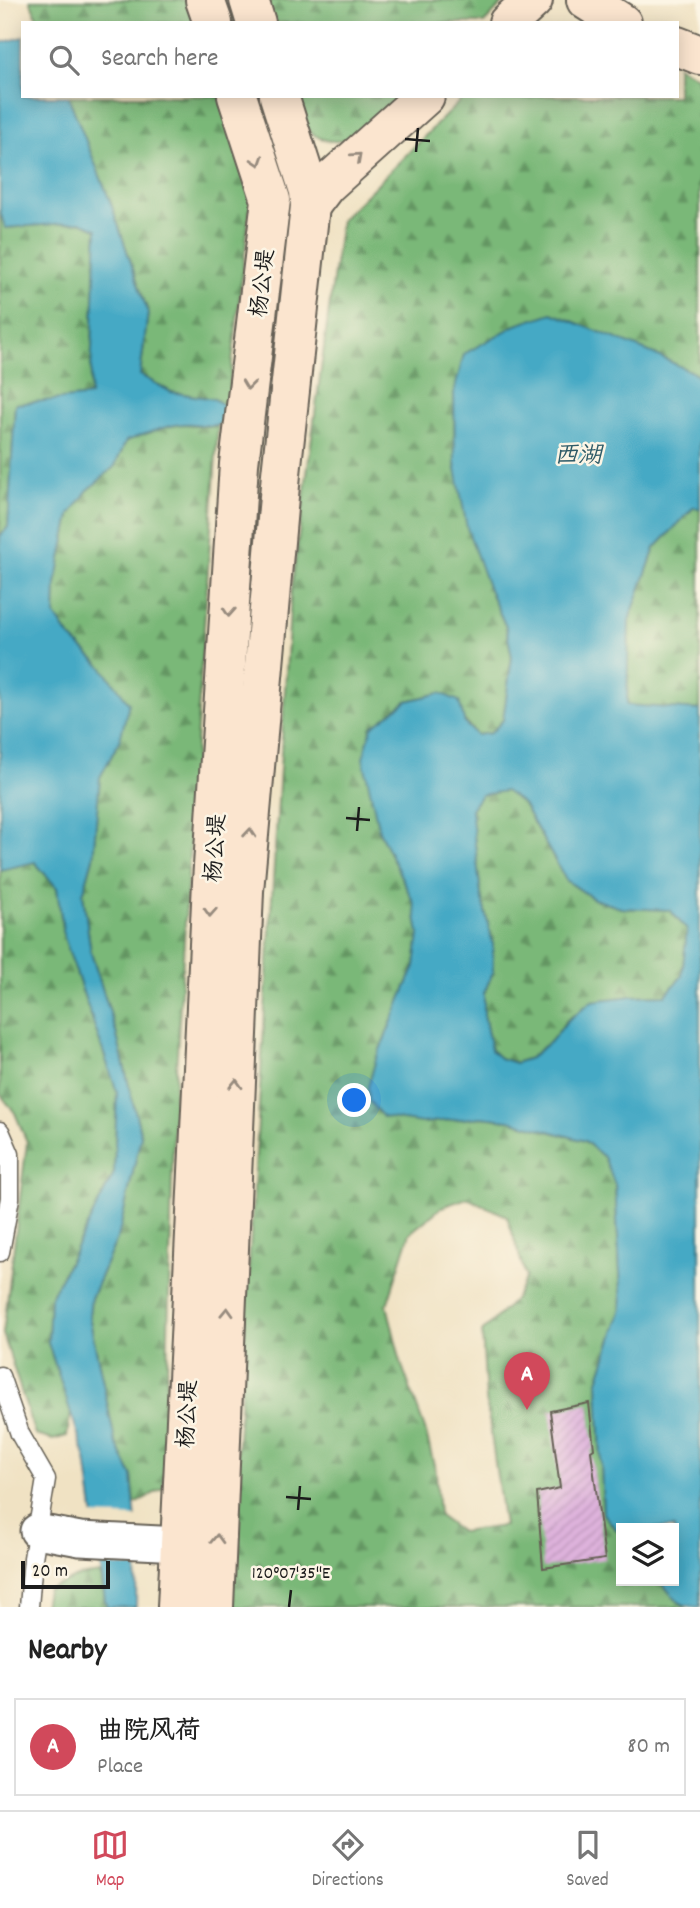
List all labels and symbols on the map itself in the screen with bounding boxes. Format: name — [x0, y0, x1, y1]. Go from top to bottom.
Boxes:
one-way arrow — [349, 153, 362, 165]
one-way arrow — [250, 154, 264, 167]
street label: 杨公堤 — [244, 247, 285, 320]
one-way arrow — [241, 379, 256, 391]
water label: 西湖 — [554, 440, 605, 474]
one-way arrow — [222, 607, 237, 618]
street label: 杨公堤 — [199, 813, 236, 884]
one-way arrow — [242, 827, 257, 838]
one-way arrow — [203, 907, 218, 918]
one-way arrow — [229, 1078, 244, 1089]
your location — [337, 1083, 371, 1117]
one-way arrow — [219, 1306, 234, 1317]
pin: A — [504, 1352, 550, 1410]
street label: 杨公堤 — [171, 1379, 208, 1449]
one-way arrow — [209, 1533, 224, 1544]
scale bar — [21, 1558, 110, 1590]
text: 120°07'35"E — [252, 1562, 330, 1587]

